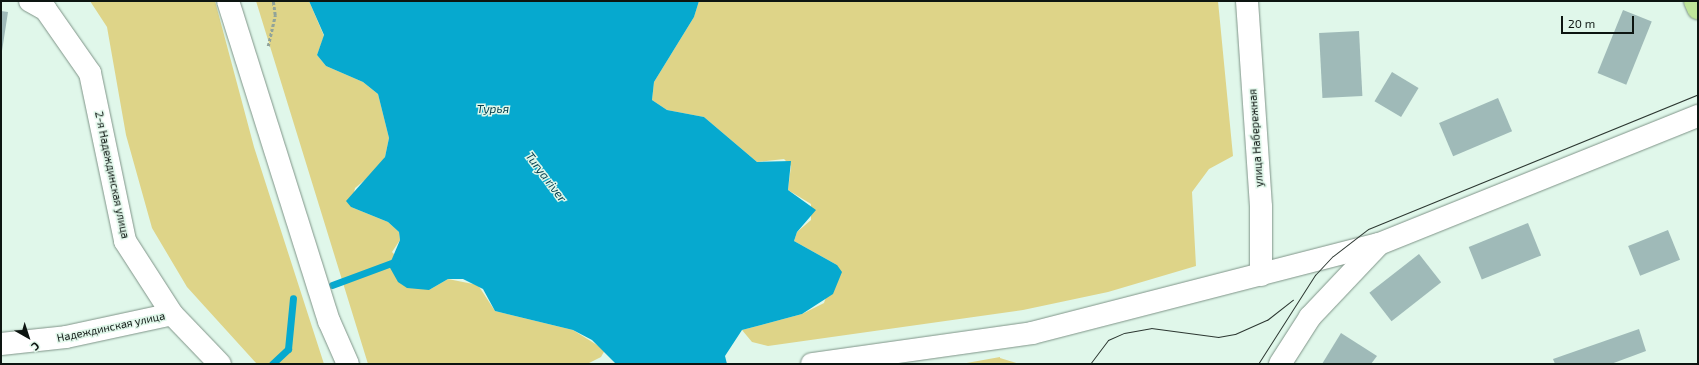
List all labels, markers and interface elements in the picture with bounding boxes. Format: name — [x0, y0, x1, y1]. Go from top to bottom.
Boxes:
scale bar — [1563, 8, 1636, 34]
text: 20 m — [1568, 16, 1595, 30]
street label: улица Набережная — [1246, 89, 1266, 187]
water label: Турья — [477, 102, 509, 116]
street label: 2-я Надеждинская улица — [92, 110, 132, 240]
water label: Turya river — [523, 149, 569, 205]
street label: Надеждинская улица — [56, 309, 166, 345]
north arrow — [8, 317, 48, 357]
text: С — [29, 340, 42, 354]

